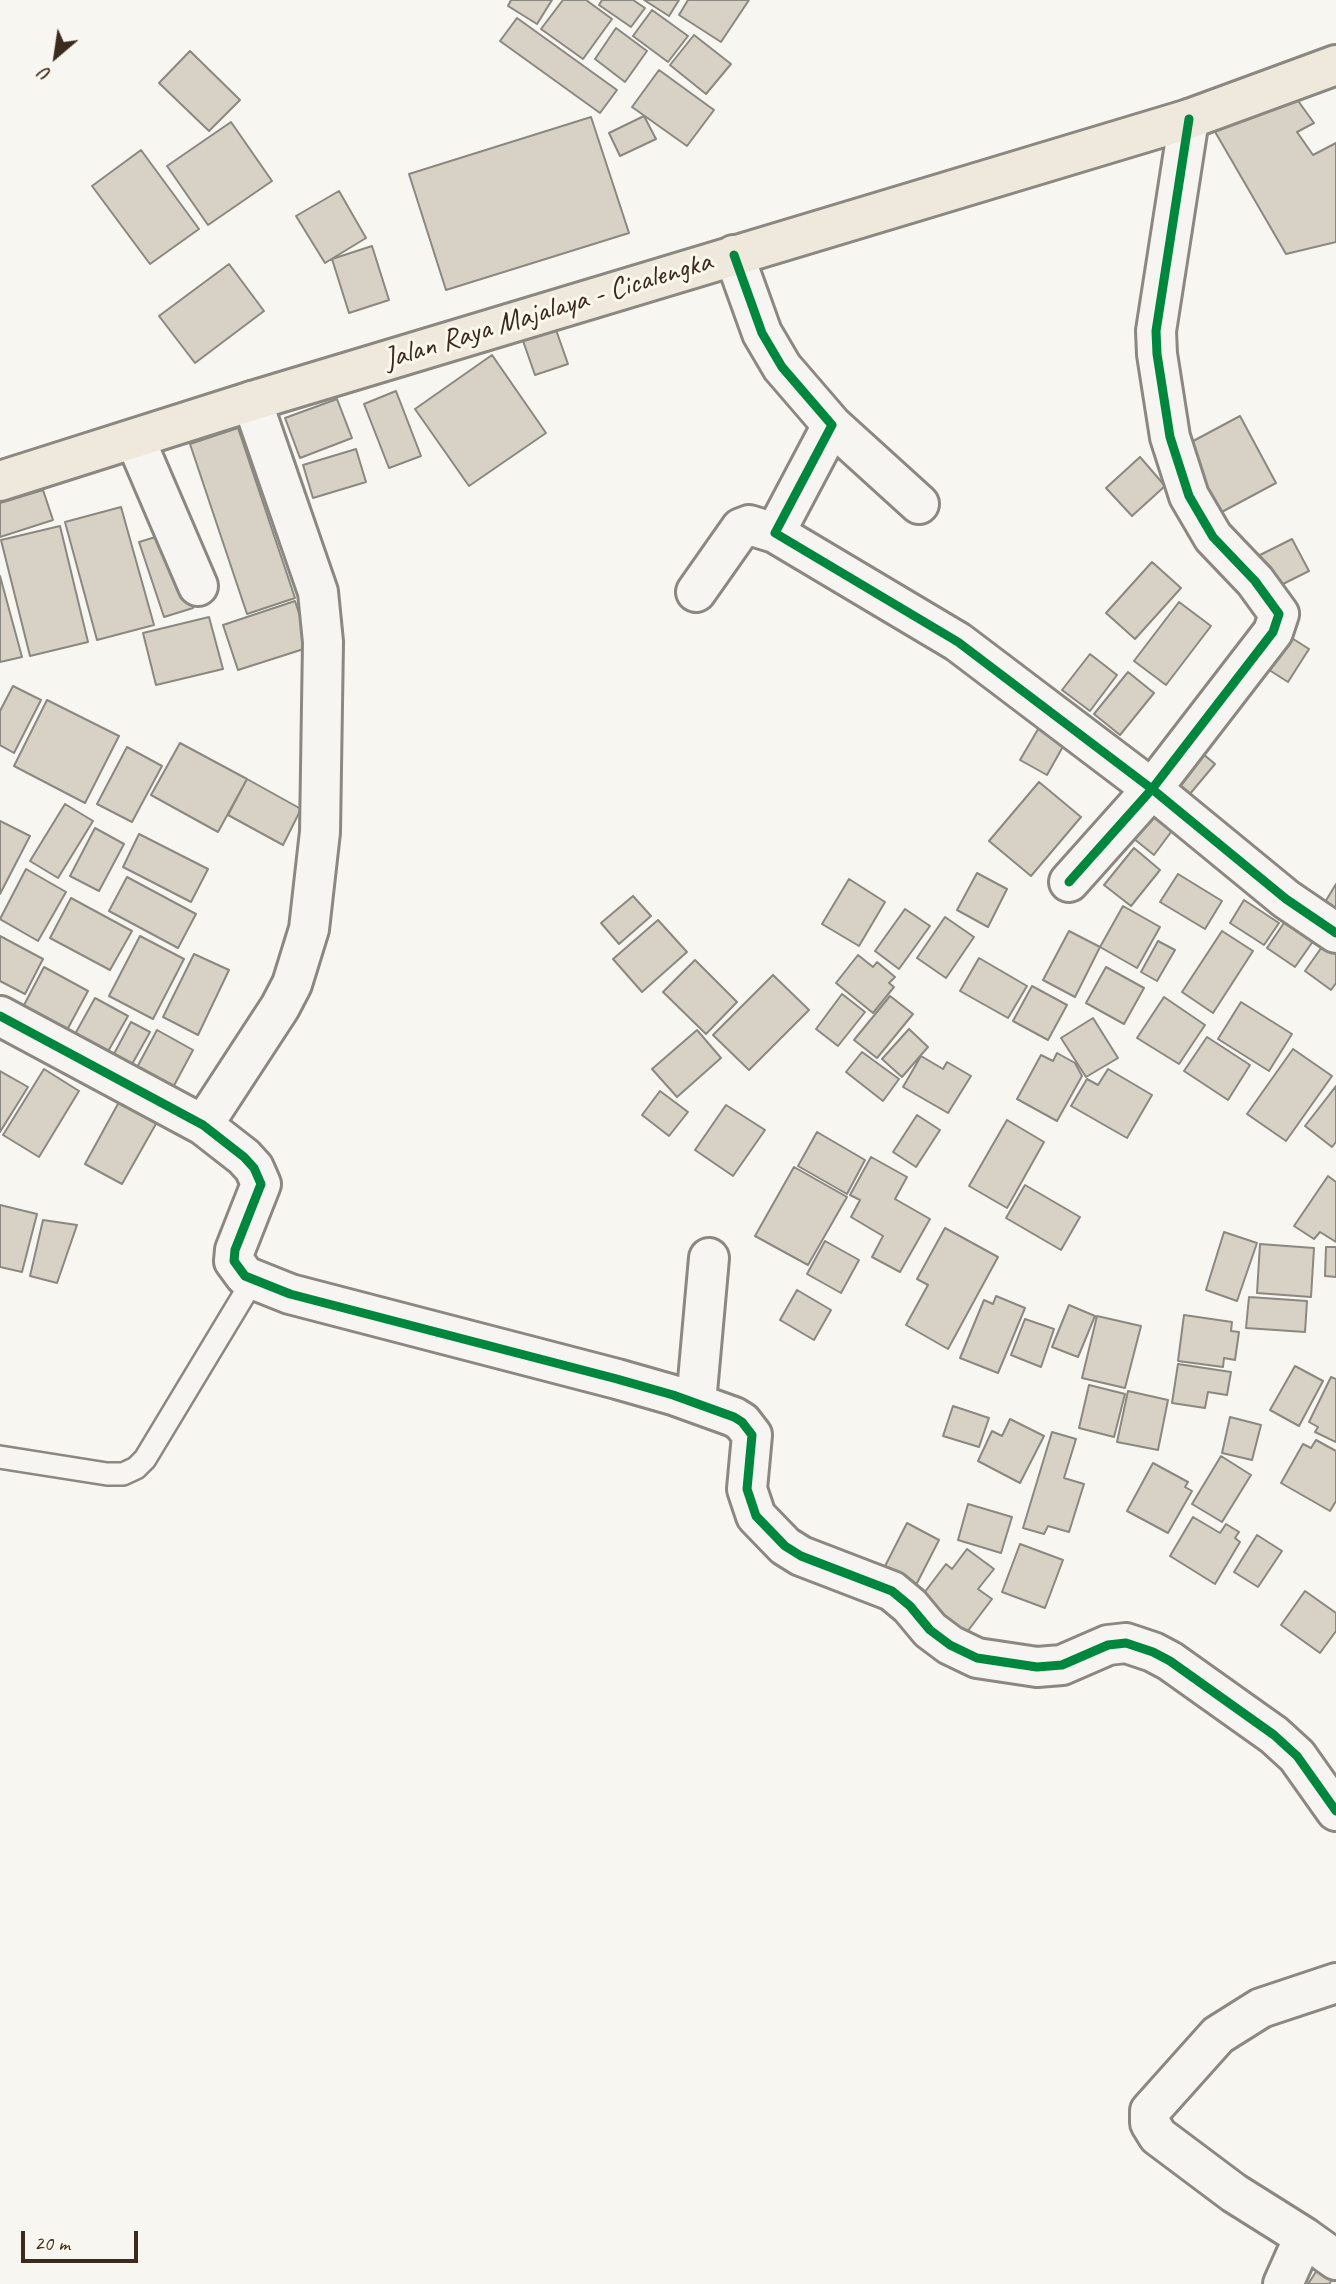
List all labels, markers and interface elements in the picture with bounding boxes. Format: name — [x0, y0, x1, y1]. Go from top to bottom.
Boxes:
north arrow — [21, 21, 91, 91]
text: U — [36, 62, 56, 87]
street label: Jalan Raya Majalaya - Cicalengka — [380, 244, 716, 378]
scale bar — [24, 2218, 142, 2262]
text: 20 m — [34, 2230, 70, 2256]

